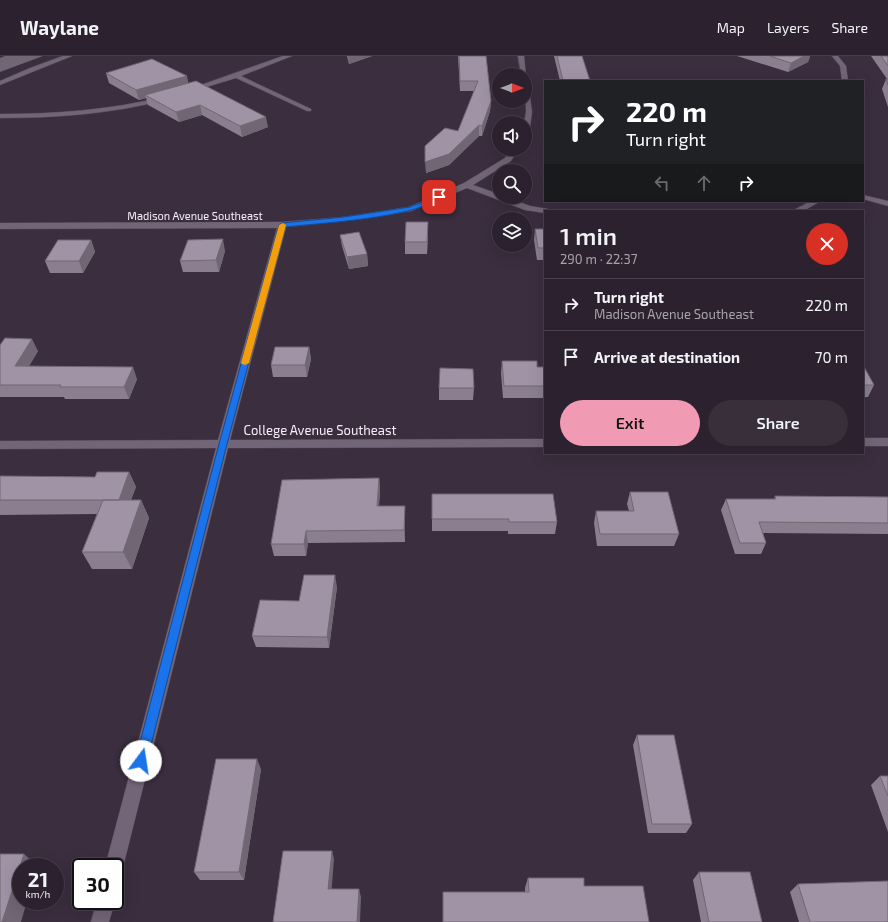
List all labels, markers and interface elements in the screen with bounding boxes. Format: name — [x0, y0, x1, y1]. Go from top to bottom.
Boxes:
text: Waylane — [20, 16, 99, 39]
text: Map — [717, 19, 745, 36]
text: Layers — [767, 19, 809, 36]
text: Share — [831, 19, 868, 36]
north arrow — [492, 68, 532, 108]
map controls — [492, 68, 532, 252]
text: 220 m — [626, 94, 707, 128]
icon: right — [560, 96, 612, 148]
button: sound — [492, 116, 532, 156]
text: Turn right — [626, 128, 706, 150]
button: search — [492, 164, 532, 204]
icon: left — [651, 172, 673, 194]
icon: ahead — [693, 172, 715, 194]
icon: right — [735, 172, 757, 194]
pin — [422, 180, 456, 214]
icon: arrive — [428, 186, 450, 208]
street label: Madison Avenue Southeast — [127, 209, 263, 222]
button: layers — [492, 212, 532, 252]
text: 1 min — [560, 221, 617, 250]
button: close — [806, 223, 848, 265]
text: 290 m · 22:37 — [560, 251, 637, 267]
text: Turn right — [594, 288, 664, 306]
icon: right — [560, 294, 582, 316]
text: 220 m — [806, 296, 848, 314]
text: Madison Avenue Southeast — [594, 306, 754, 322]
icon: arrive — [560, 346, 582, 368]
text: Arrive at destination — [594, 348, 740, 366]
text: 70 m — [815, 348, 848, 366]
button: Exit — [560, 400, 700, 446]
button: Share — [708, 400, 848, 446]
street label: College Avenue Southeast — [244, 422, 397, 438]
position arrow — [120, 740, 162, 782]
speed limit sign: 30 — [72, 858, 124, 910]
text: 21 — [28, 867, 48, 891]
text: km/h — [26, 888, 50, 900]

